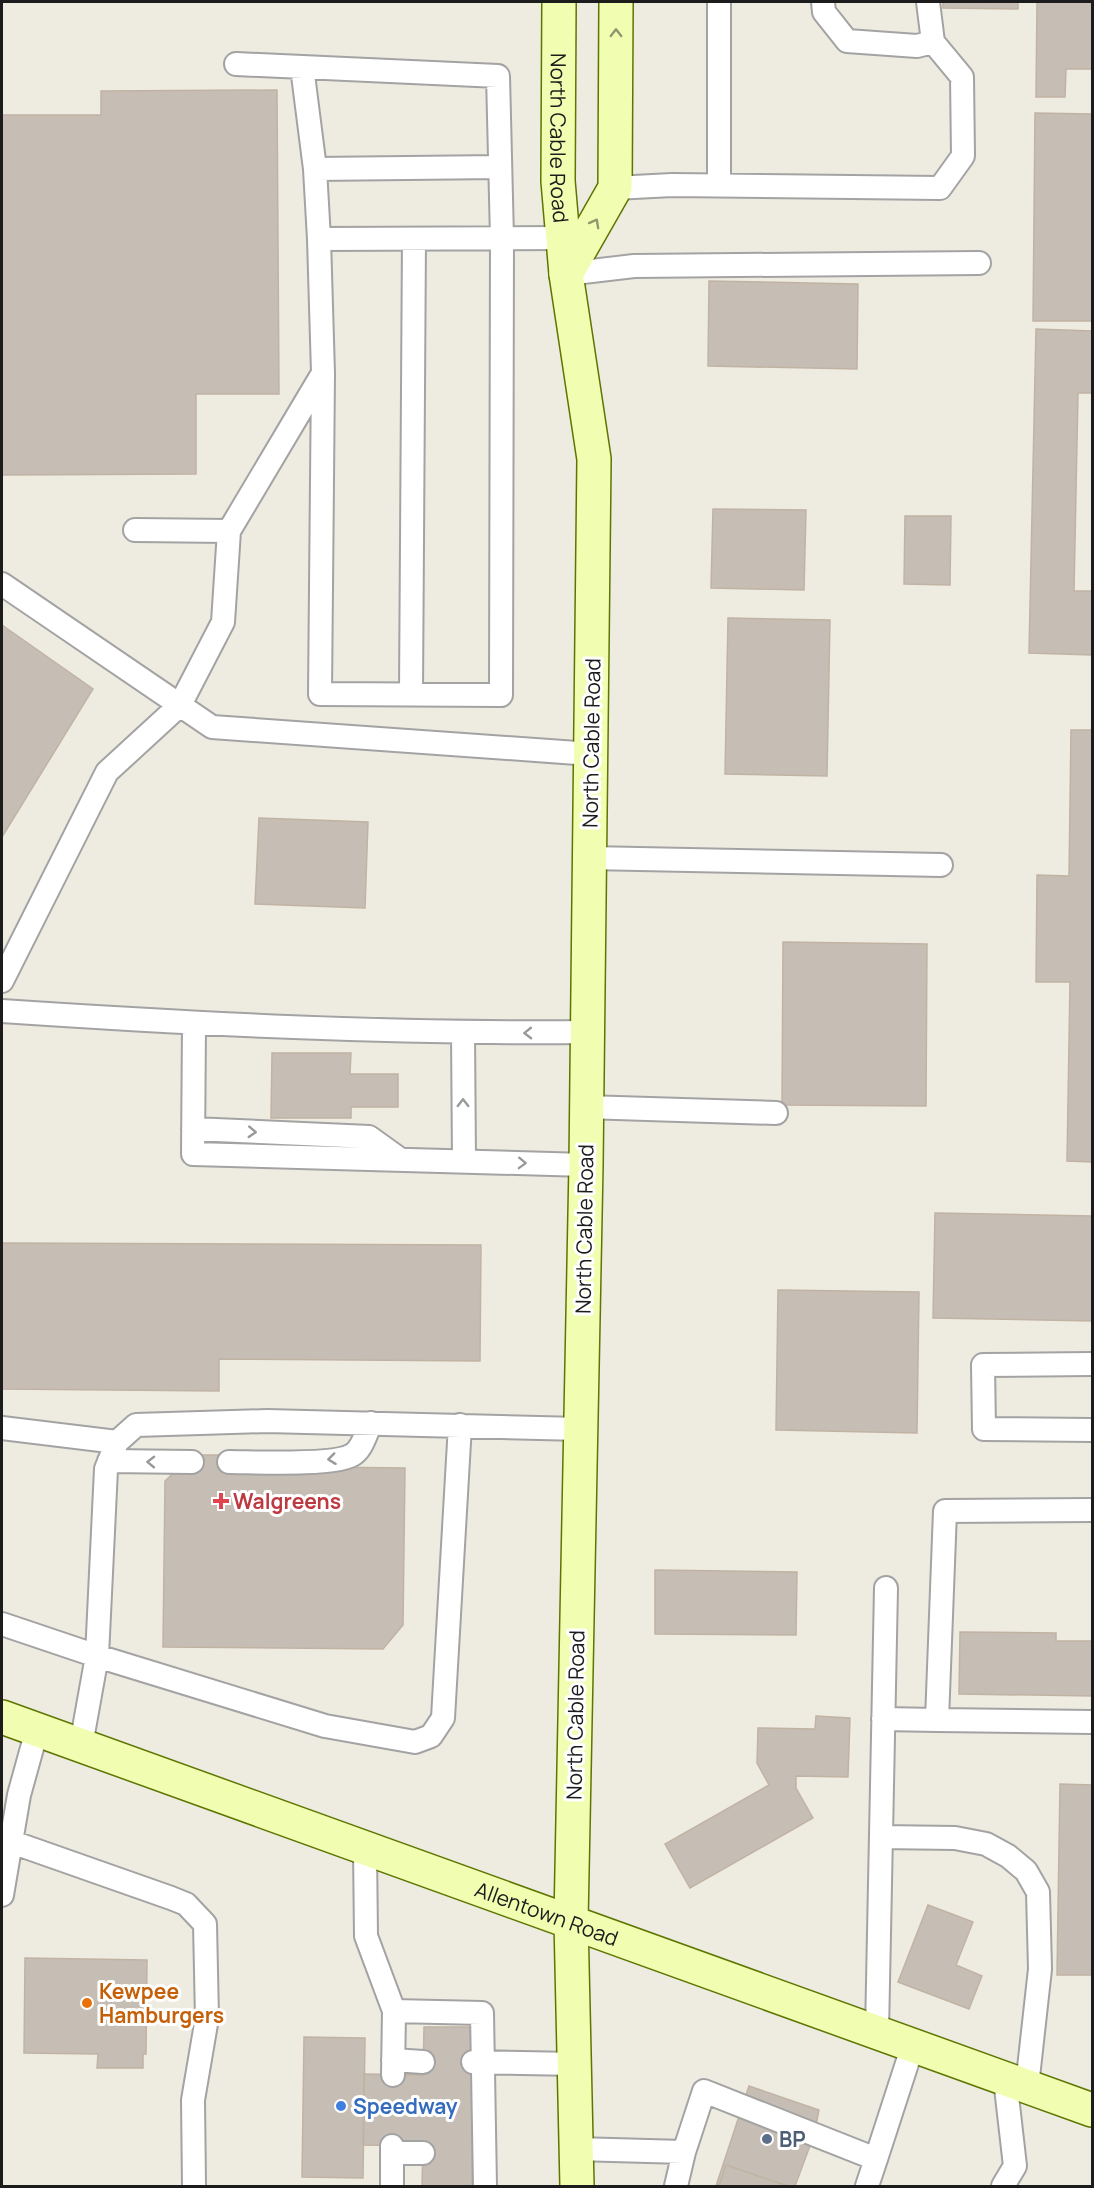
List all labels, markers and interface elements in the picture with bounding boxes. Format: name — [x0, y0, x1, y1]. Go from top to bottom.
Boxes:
one-way arrow — [610, 28, 622, 37]
street label: North Cable Road — [544, 53, 576, 224]
one-way arrow — [588, 219, 599, 229]
street label: North Cable Road — [576, 658, 606, 828]
one-way arrow — [523, 1027, 532, 1039]
one-way arrow — [457, 1098, 469, 1107]
one-way arrow — [247, 1125, 256, 1138]
street label: North Cable Road — [569, 1144, 599, 1314]
one-way arrow — [518, 1157, 527, 1169]
one-way arrow — [327, 1452, 336, 1464]
one-way arrow — [146, 1455, 155, 1468]
place label: Walgreens — [233, 1487, 341, 1515]
marker: Walgreens — [214, 1494, 228, 1508]
street label: North Cable Road — [560, 1630, 590, 1800]
street label: Allentown Road — [471, 1875, 622, 1952]
place label: Kewpee Hamburgers — [99, 1977, 224, 2029]
marker: Kewpee Hamburgers — [80, 1996, 94, 2010]
place label: Speedway — [353, 2092, 458, 2120]
marker: Speedway — [334, 2099, 348, 2113]
place label: BP — [779, 2125, 806, 2153]
marker: BP — [760, 2132, 774, 2146]

